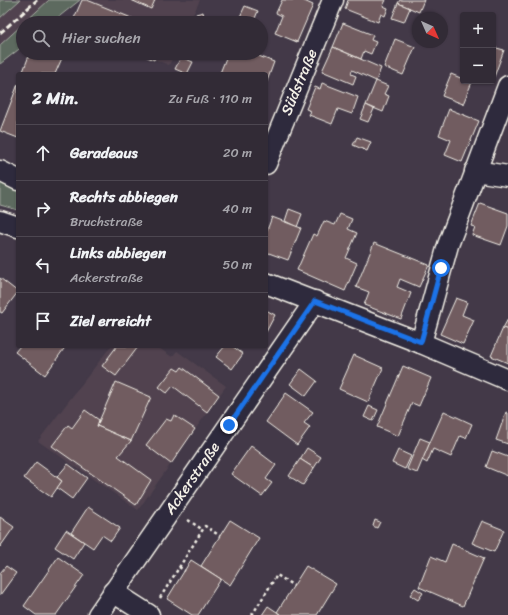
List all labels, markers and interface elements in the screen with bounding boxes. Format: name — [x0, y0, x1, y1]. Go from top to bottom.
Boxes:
north arrow — [412, 12, 448, 48]
map controls — [460, 12, 496, 84]
button: + — [460, 12, 496, 48]
search box — [16, 16, 268, 60]
text: Hier suchen — [62, 25, 141, 51]
icon: search — [30, 27, 52, 49]
street label: Südstraße — [273, 44, 325, 119]
button: − — [460, 48, 496, 84]
text: 2 Min. — [32, 83, 79, 113]
text: Zu Fuß · 110 m — [169, 87, 252, 110]
text: Geradeaus — [70, 140, 138, 166]
text: 20 m — [223, 141, 252, 164]
icon: ahead — [32, 142, 54, 164]
text: Rechts abbiegen — [70, 184, 178, 210]
text: 40 m — [222, 197, 252, 220]
icon: right — [32, 198, 54, 220]
text: Bruchstraße — [70, 210, 143, 233]
text: Links abbiegen — [70, 240, 166, 266]
text: 50 m — [222, 253, 252, 276]
icon: left — [32, 254, 54, 276]
route start — [432, 259, 450, 277]
text: Ackerstraße — [70, 266, 143, 289]
text: Ziel erreicht — [70, 308, 151, 334]
icon: arrive — [32, 310, 54, 332]
route end — [220, 416, 238, 434]
street label: Ackerstraße — [157, 436, 227, 521]

